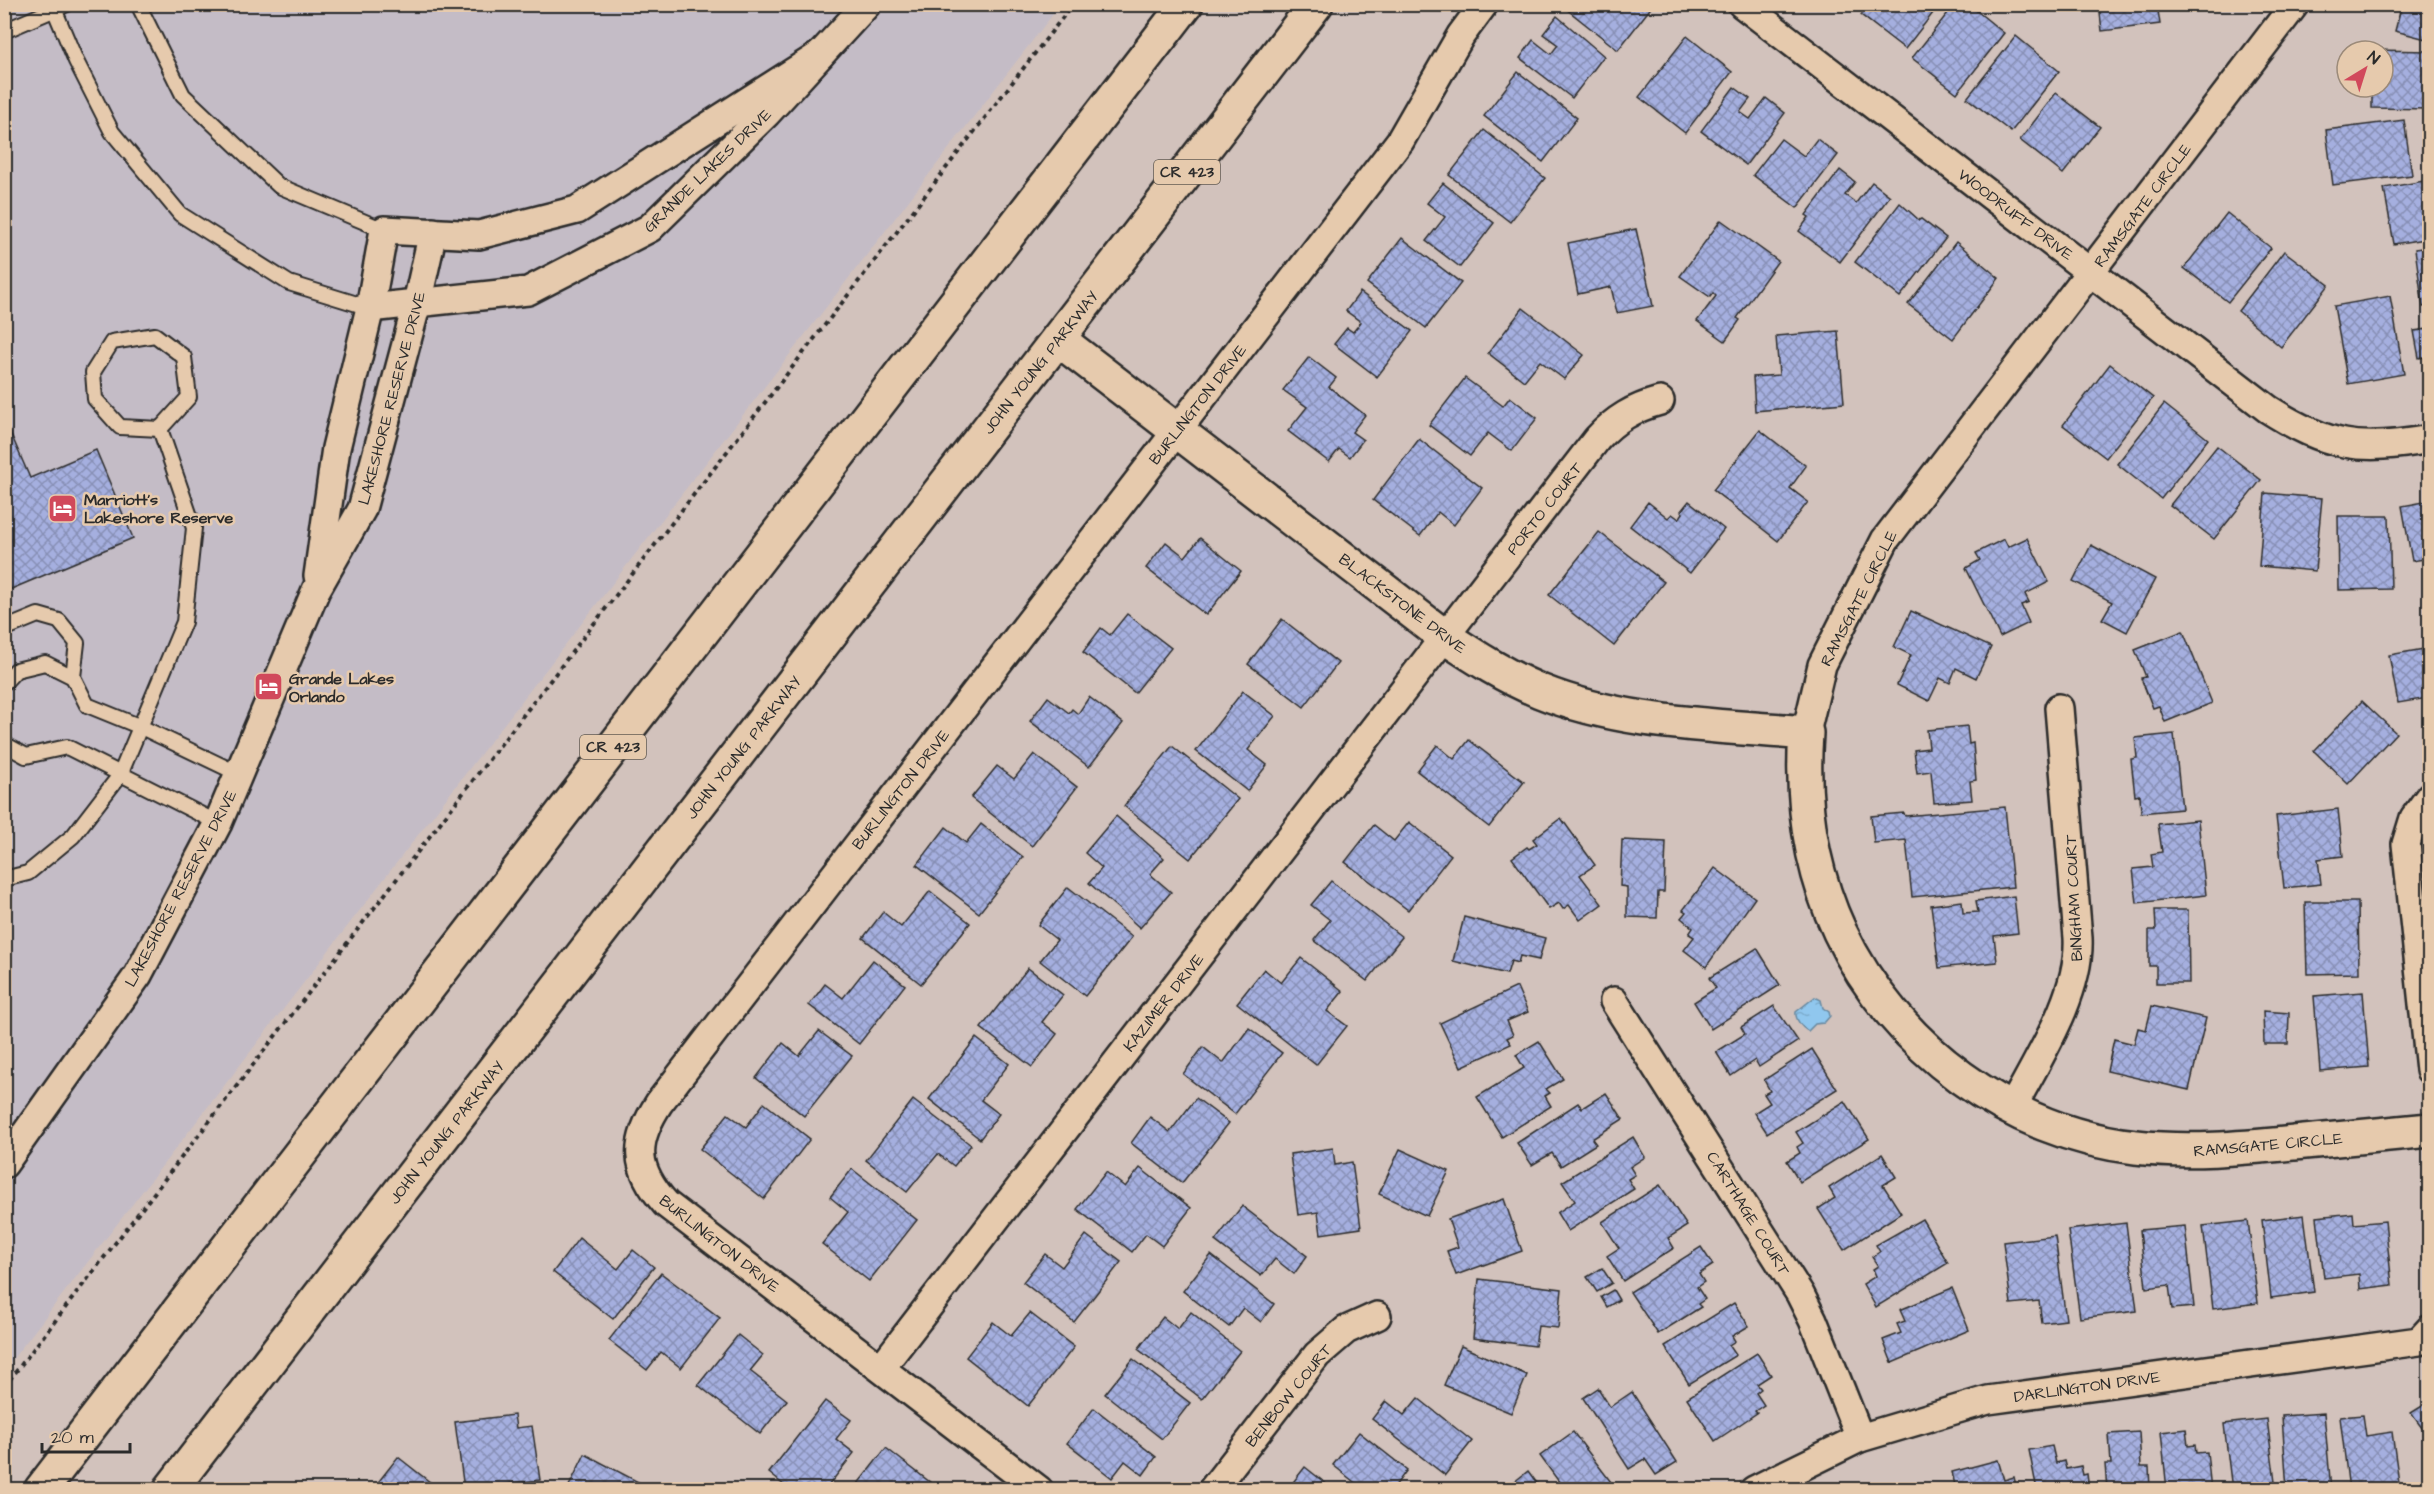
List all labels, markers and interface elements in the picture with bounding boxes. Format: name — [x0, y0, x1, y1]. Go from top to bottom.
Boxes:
north arrow — [2335, 39, 2395, 99]
text: N — [2363, 46, 2384, 70]
street label: GRANDE LAKES DRIVE — [639, 103, 777, 238]
street label: RAMSGATE CIRCLE — [2089, 139, 2197, 272]
road number: CR 423 — [1154, 160, 1220, 184]
street label: WOODRUFF DRIVE — [1953, 164, 2078, 266]
street label: JOHN YOUNG PARKWAY — [978, 286, 1104, 439]
street label: LAKESHORE RESERVE DRIVE — [353, 289, 431, 507]
street label: BURLINGTON DRIVE — [1144, 339, 1252, 469]
street label: PORTO COURT — [1502, 458, 1588, 559]
place label: Marriott's Lakeshore Reserve — [84, 489, 233, 529]
hotel icon: Marriott's Lakeshore Reserve — [47, 492, 79, 524]
street label: RAMSGATE CIRCLE — [1815, 526, 1903, 670]
street label: BLACKSTONE DRIVE — [1334, 549, 1471, 659]
place label: Grande Lakes Orlando — [289, 668, 394, 708]
hotel icon: Grande Lakes Orlando — [252, 671, 284, 703]
street label: JOHN YOUNG PARKWAY — [681, 671, 807, 824]
street label: BURLINGTON DRIVE — [847, 724, 955, 854]
road number: CR 423 — [580, 735, 646, 759]
street label: LAKESHORE RESERVE DRIVE — [120, 786, 243, 991]
street label: BINGHAM COURT — [2060, 834, 2088, 962]
street label: KAZIMER DRIVE — [1118, 948, 1209, 1056]
street label: JOHN YOUNG PARKWAY — [384, 1056, 510, 1209]
street label: RAMSGATE CIRCLE — [2193, 1127, 2344, 1162]
street label: CARTHAGE COURT — [1701, 1147, 1795, 1280]
street label: BURLINGTON DRIVE — [655, 1190, 785, 1298]
street label: BENBOW COURT — [1240, 1339, 1337, 1452]
street label: DARLINGTON DRIVE — [2013, 1366, 2162, 1408]
scale bar — [42, 1416, 130, 1454]
text: 20 m — [51, 1425, 94, 1450]

